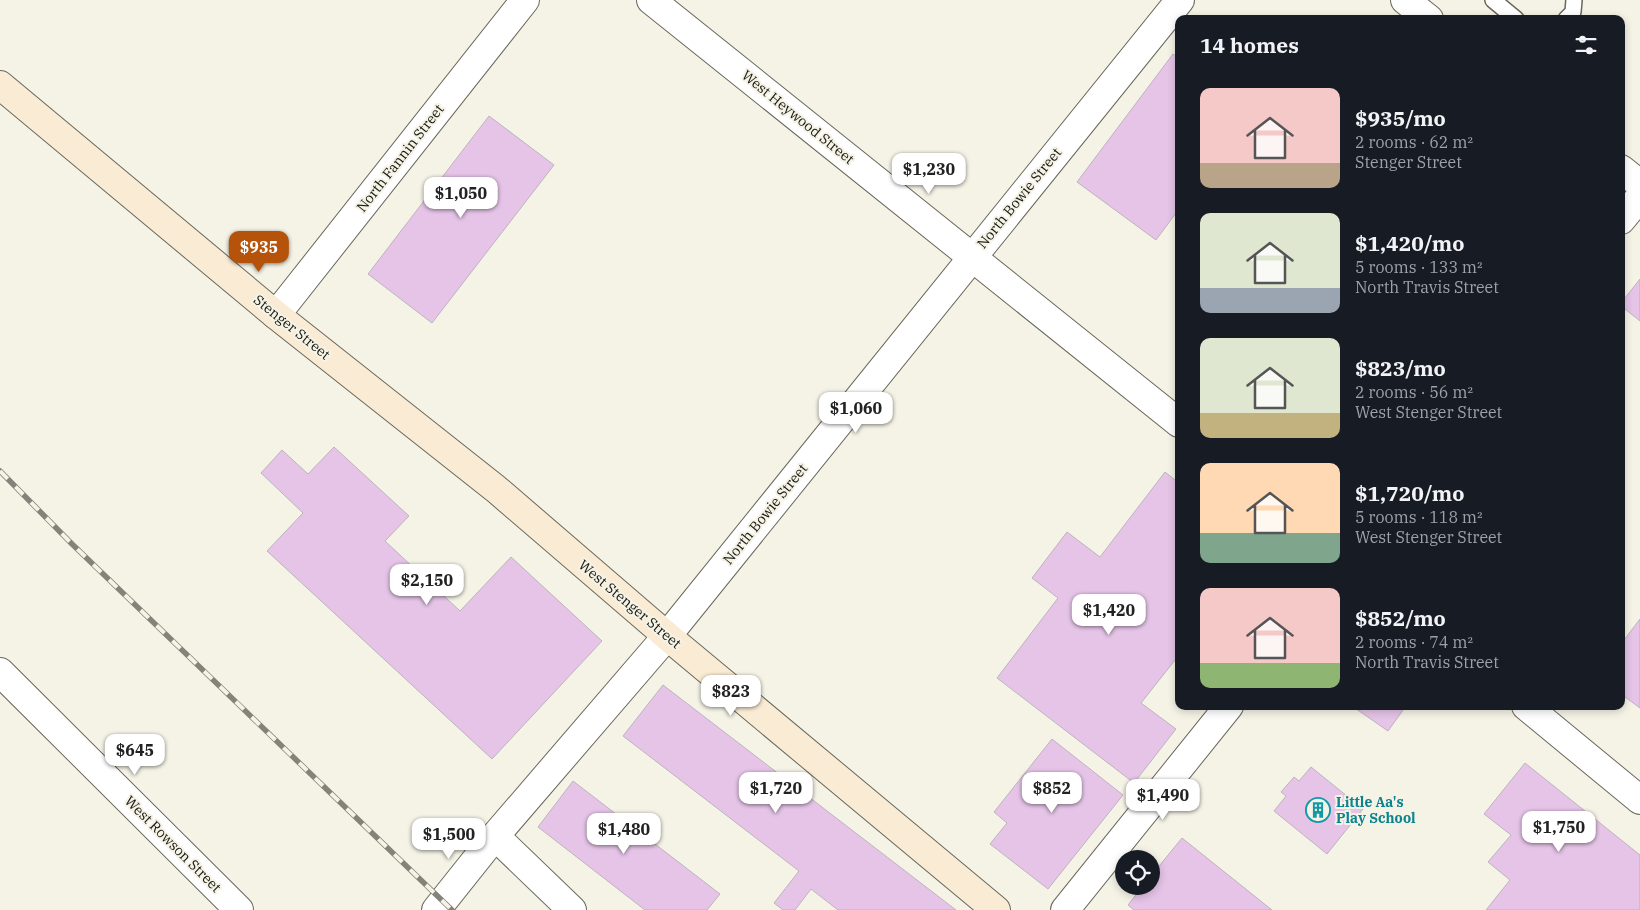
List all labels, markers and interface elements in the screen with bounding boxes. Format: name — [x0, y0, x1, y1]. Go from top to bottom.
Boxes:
text: 14 homes — [1200, 31, 1299, 59]
icon: filters — [1572, 31, 1600, 59]
street label: West Heywood Street — [738, 66, 858, 168]
street label: North Fannin Street — [352, 101, 448, 215]
text: $935/mo — [1355, 104, 1446, 132]
icon: home — [1240, 108, 1300, 168]
text: 2 rooms · 62 m² — [1355, 132, 1473, 152]
street label: North Bowie Street — [973, 144, 1065, 252]
pin: $1,230 — [888, 152, 970, 195]
text: Stenger Street — [1355, 152, 1462, 172]
text: $1,230 — [903, 159, 955, 179]
pin: $1,050 — [420, 176, 502, 219]
text: $1,050 — [435, 183, 487, 203]
text: $1,420/mo — [1355, 229, 1464, 257]
pin: $935 — [229, 230, 289, 273]
icon: home — [1240, 233, 1300, 293]
text: $935 — [240, 237, 278, 257]
text: 5 rooms · 133 m² — [1355, 257, 1483, 277]
text: North Travis Street — [1355, 277, 1499, 297]
street label: Stenger Street — [250, 291, 334, 363]
text: $823/mo — [1355, 354, 1446, 382]
icon: home — [1240, 358, 1300, 418]
text: 2 rooms · 56 m² — [1355, 382, 1473, 402]
pin: $1,060 — [815, 392, 897, 434]
text: $1,060 — [830, 398, 882, 418]
text: West Stenger Street — [1355, 402, 1502, 422]
street label: North Bowie Street — [719, 460, 811, 568]
text: $1,720/mo — [1355, 479, 1464, 507]
icon: home — [1240, 483, 1300, 543]
text: 5 rooms · 118 m² — [1355, 507, 1483, 527]
text: West Stenger Street — [1355, 527, 1502, 547]
street label: West Stenger Street — [575, 556, 685, 652]
pin: $2,150 — [386, 564, 468, 606]
text: $2,150 — [401, 570, 453, 590]
pin: $1,420 — [1068, 594, 1150, 636]
text: $1,420 — [1083, 600, 1135, 620]
text: $852/mo — [1355, 604, 1446, 632]
icon: home — [1240, 608, 1300, 668]
text: 2 rooms · 74 m² — [1355, 632, 1473, 652]
text: North Travis Street — [1355, 652, 1499, 672]
pin: $823 — [701, 674, 761, 717]
text: $823 — [712, 681, 750, 701]
pin: $645 — [105, 734, 165, 776]
text: $645 — [116, 740, 154, 760]
pin: $1,720 — [735, 772, 817, 814]
pin: $852 — [1022, 772, 1082, 814]
text: $1,720 — [750, 778, 802, 798]
text: $852 — [1033, 778, 1071, 798]
pin: $1,490 — [1122, 778, 1204, 821]
text: $1,490 — [1137, 785, 1189, 805]
street label: West Rowson Street — [121, 792, 225, 896]
place label: Little Aa's Play School — [1336, 793, 1416, 827]
building icon: Little Aa's Play School — [1305, 797, 1331, 823]
pin: $1,750 — [1518, 810, 1600, 853]
pin: $1,480 — [583, 812, 665, 855]
text: $1,750 — [1533, 817, 1585, 837]
pin: $1,500 — [408, 818, 490, 860]
text: $1,480 — [598, 819, 650, 839]
text: $1,500 — [423, 824, 475, 844]
map controls — [1115, 850, 1160, 895]
button: locate — [1115, 850, 1160, 895]

